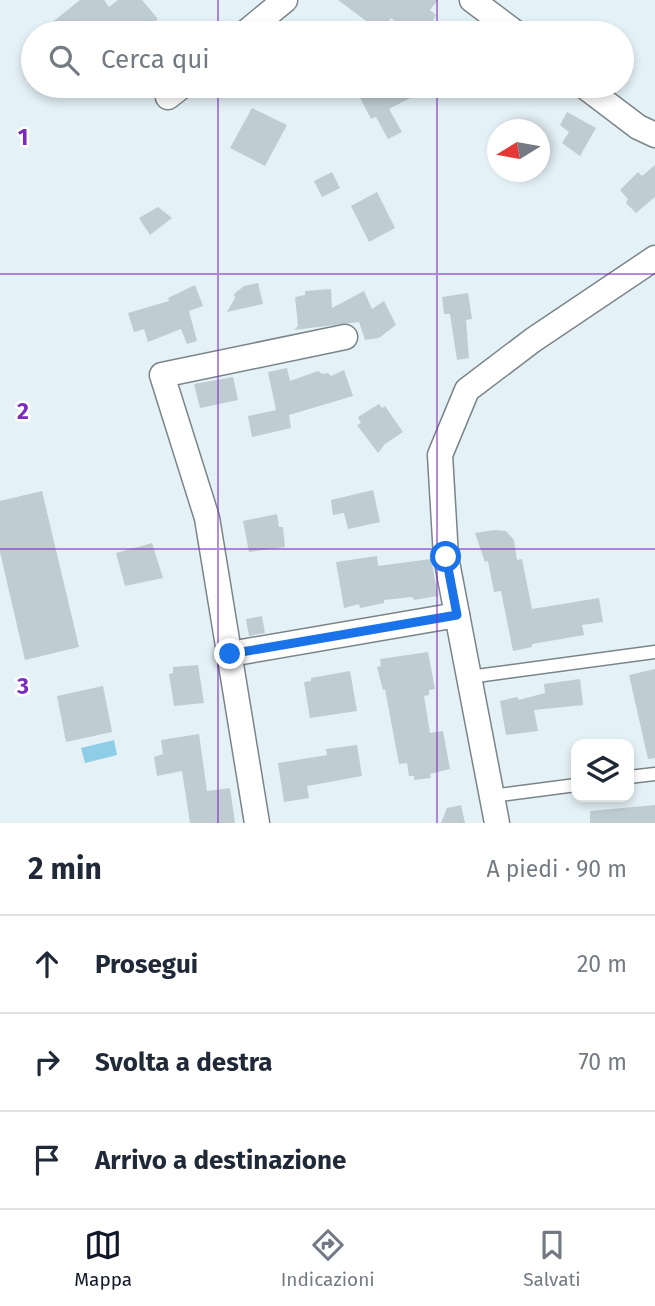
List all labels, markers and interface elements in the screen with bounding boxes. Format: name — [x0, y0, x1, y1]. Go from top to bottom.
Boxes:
search box — [21, 21, 634, 98]
icon: search — [45, 41, 83, 79]
text: Cerca qui — [101, 44, 210, 75]
north arrow — [487, 119, 550, 182]
text: 1 — [18, 123, 28, 151]
text: 2 — [17, 397, 29, 425]
route start — [430, 541, 461, 572]
route end — [214, 638, 245, 669]
text: 3 — [16, 672, 29, 700]
map controls — [571, 739, 634, 802]
button: layers — [571, 739, 634, 802]
text: 2 min — [28, 851, 102, 887]
text: A piedi · 90 m — [486, 855, 627, 883]
icon: ahead — [28, 945, 66, 983]
text: Prosegui — [95, 949, 198, 980]
text: 20 m — [577, 950, 627, 978]
icon: right — [28, 1043, 66, 1081]
text: Svolta a destra — [95, 1047, 273, 1078]
text: 70 m — [578, 1048, 627, 1076]
icon: arrive — [28, 1141, 66, 1179]
text: Arrivo a destinazione — [95, 1145, 346, 1176]
tab: Mappa — [74, 1226, 132, 1291]
tab: Indicazioni — [281, 1226, 375, 1291]
tab: Salvati — [523, 1226, 581, 1291]

